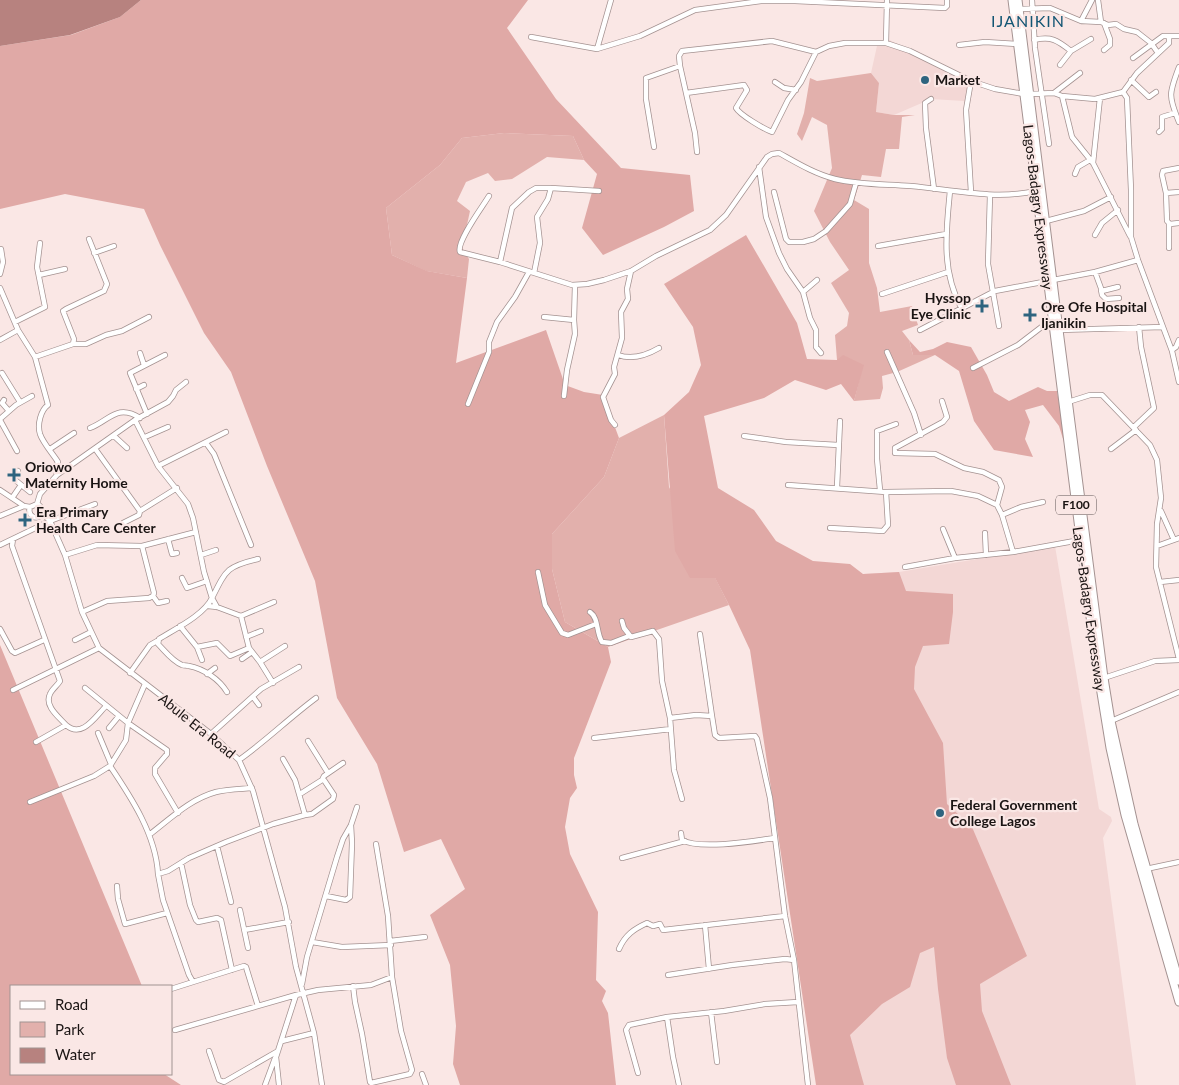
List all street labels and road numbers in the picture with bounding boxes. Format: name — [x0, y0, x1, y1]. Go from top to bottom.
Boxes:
street label: Lagos-Badagry Expressway — [1020, 123, 1057, 291]
road number: F100 — [1056, 496, 1096, 514]
street label: Lagos-Badagry Expressway — [1070, 525, 1110, 693]
street label: Abule Era Road — [156, 689, 239, 762]

